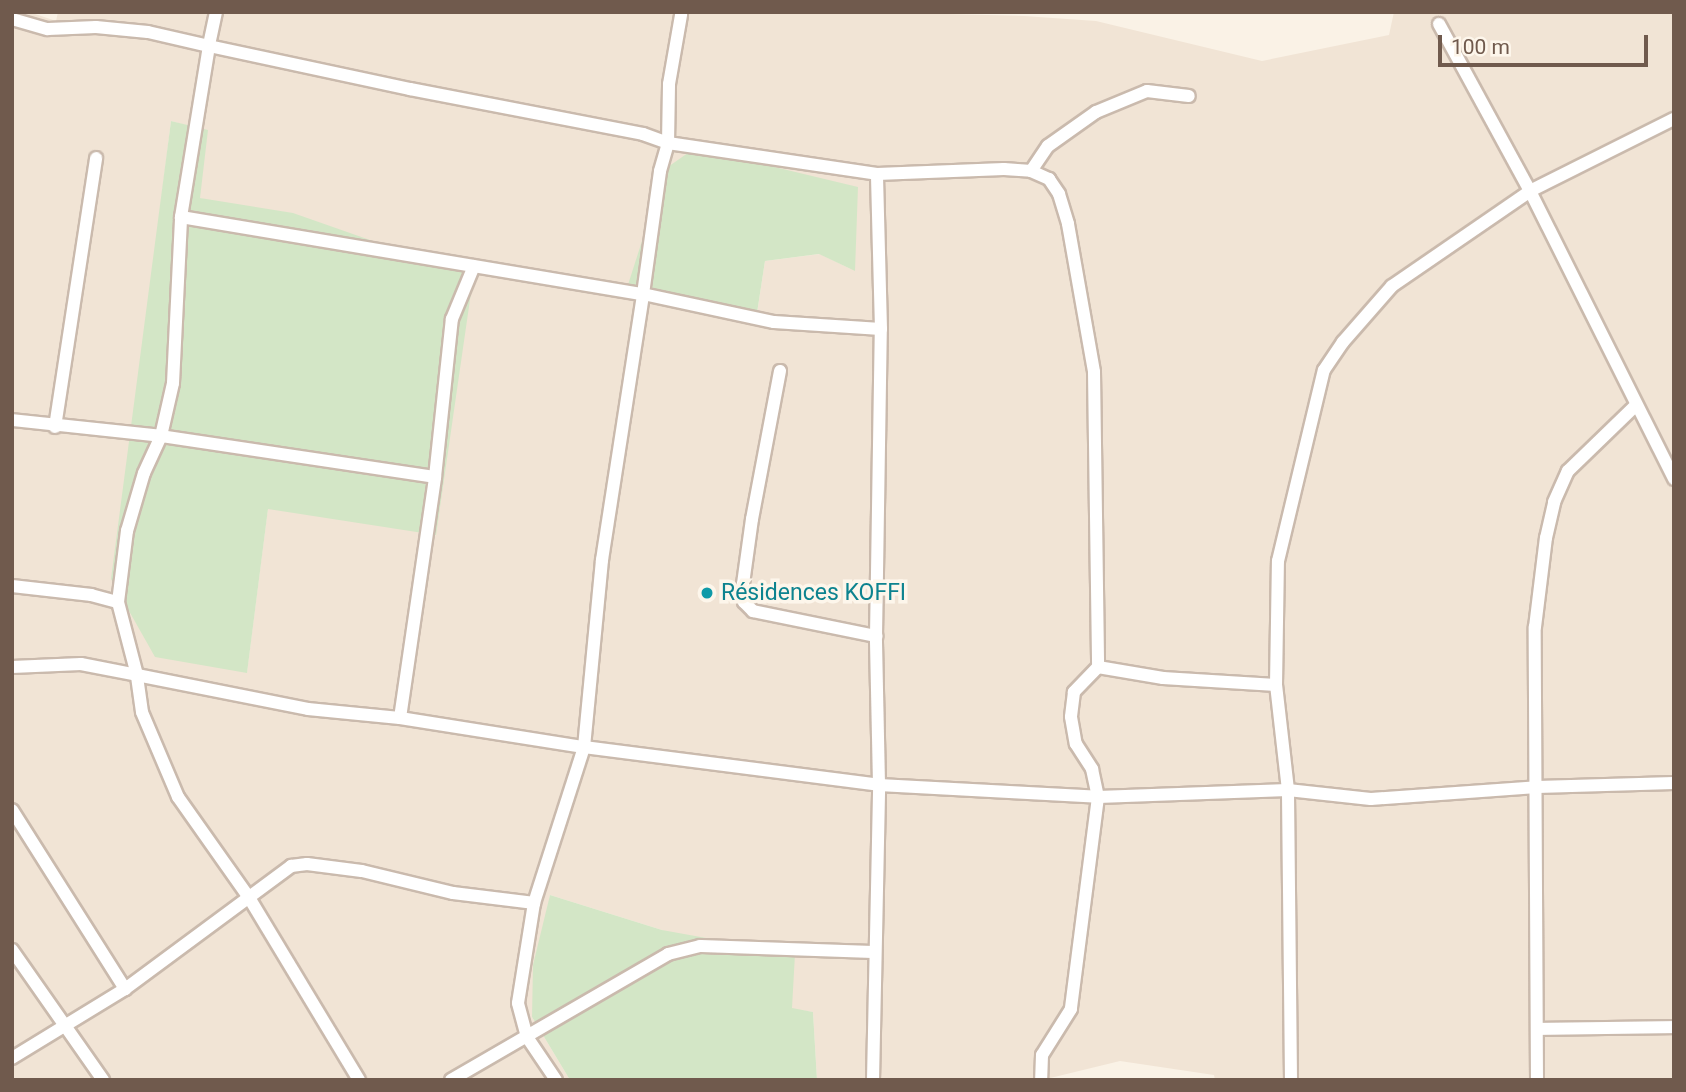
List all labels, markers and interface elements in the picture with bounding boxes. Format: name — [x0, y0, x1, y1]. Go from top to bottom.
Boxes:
scale bar — [1441, 21, 1651, 65]
text: 100 m — [1451, 35, 1510, 59]
place label: Résidences KOFFI — [721, 579, 906, 607]
marker: Résidences KOFFI — [699, 585, 715, 601]

